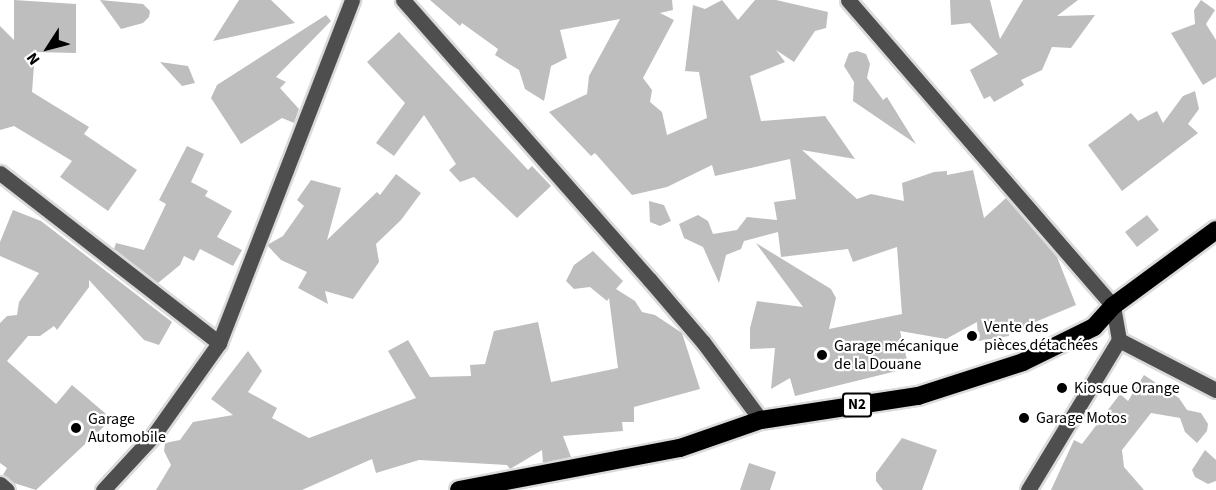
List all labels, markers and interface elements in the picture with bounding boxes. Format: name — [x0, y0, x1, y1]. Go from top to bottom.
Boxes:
north arrow — [18, 18, 78, 78]
text: N — [21, 48, 45, 69]
place label: Vente des pièces détachées — [984, 317, 1098, 355]
marker: Vente des pièces détachées — [965, 329, 979, 343]
place label: Garage mécanique de la Douane — [834, 336, 959, 374]
marker: Garage mécanique de la Douane — [815, 348, 829, 362]
place label: Kiosque Orange — [1074, 378, 1180, 398]
marker: Kiosque Orange — [1055, 381, 1069, 395]
road number: N2 — [842, 393, 872, 417]
place label: Garage Motos — [1036, 408, 1127, 428]
place label: Garage Automobile — [88, 409, 166, 447]
marker: Garage Motos — [1017, 411, 1031, 425]
marker: Garage Automobile — [69, 421, 83, 435]

